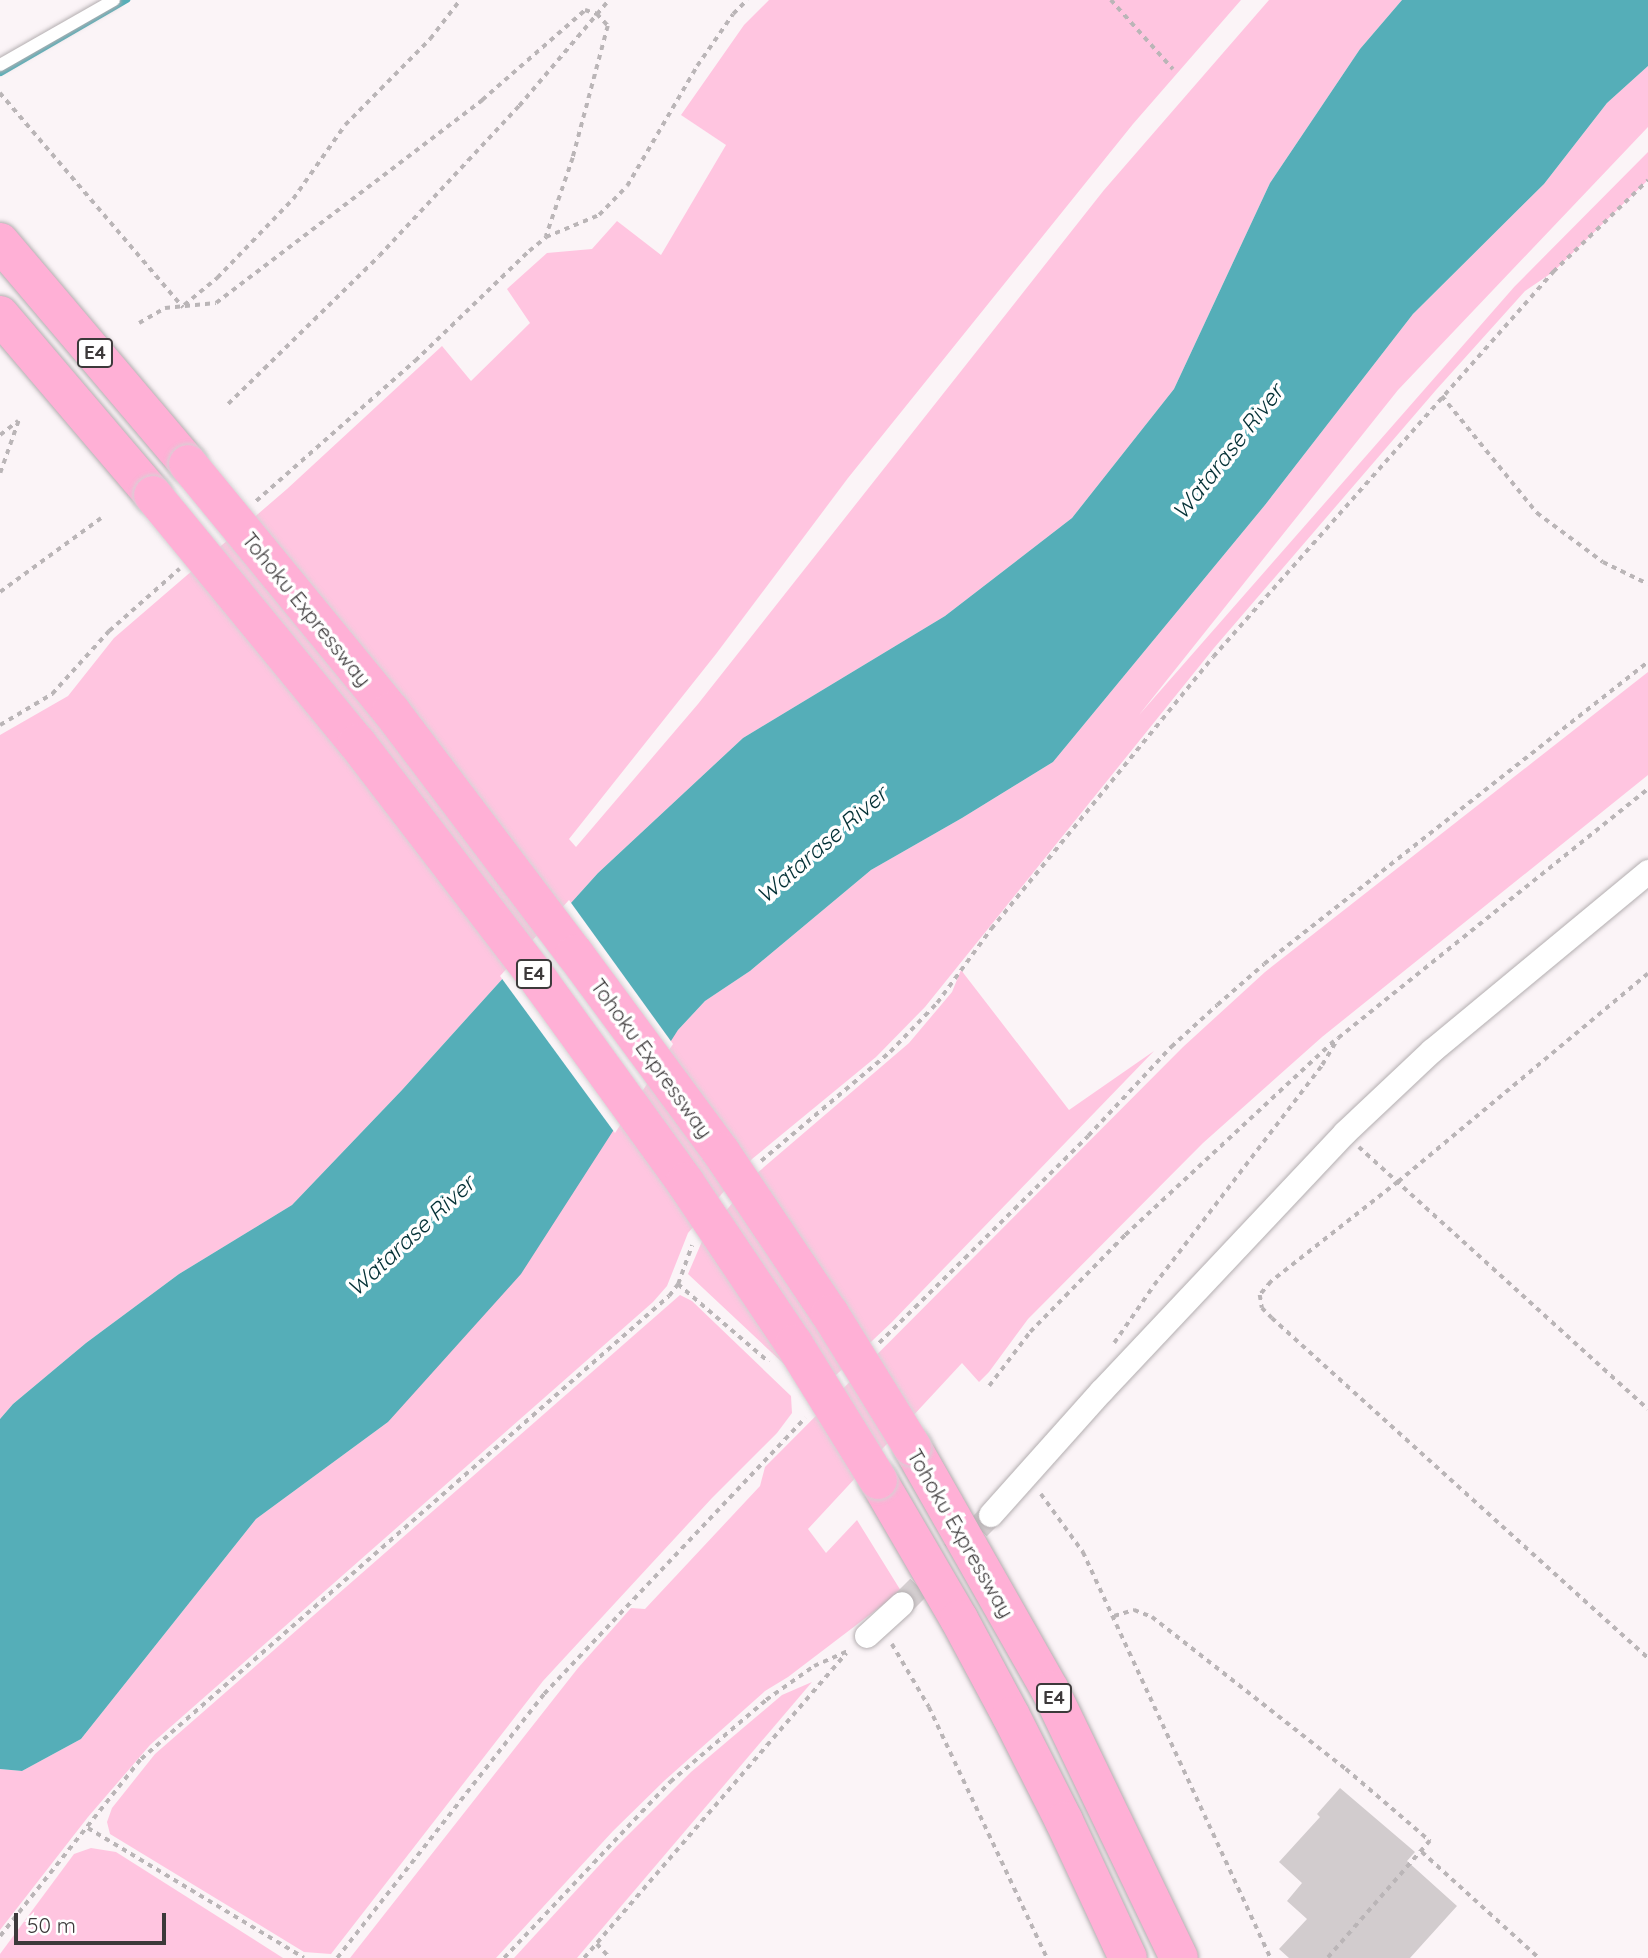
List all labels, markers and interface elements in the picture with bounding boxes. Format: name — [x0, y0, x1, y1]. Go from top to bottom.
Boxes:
road number: E4 — [76, 338, 114, 368]
water label: Watarase River — [1166, 379, 1290, 525]
street label: Tohoku Expressway — [237, 527, 377, 691]
water label: Watarase River — [751, 781, 893, 909]
road number: E4 — [515, 958, 553, 990]
street label: Tohoku Expressway — [586, 973, 718, 1143]
water label: Watarase River — [341, 1170, 481, 1302]
street label: Tohoku Expressway — [902, 1444, 1020, 1622]
road number: E4 — [1035, 1682, 1073, 1714]
scale bar — [18, 1898, 170, 1942]
text: 50 m — [27, 1912, 76, 1938]

